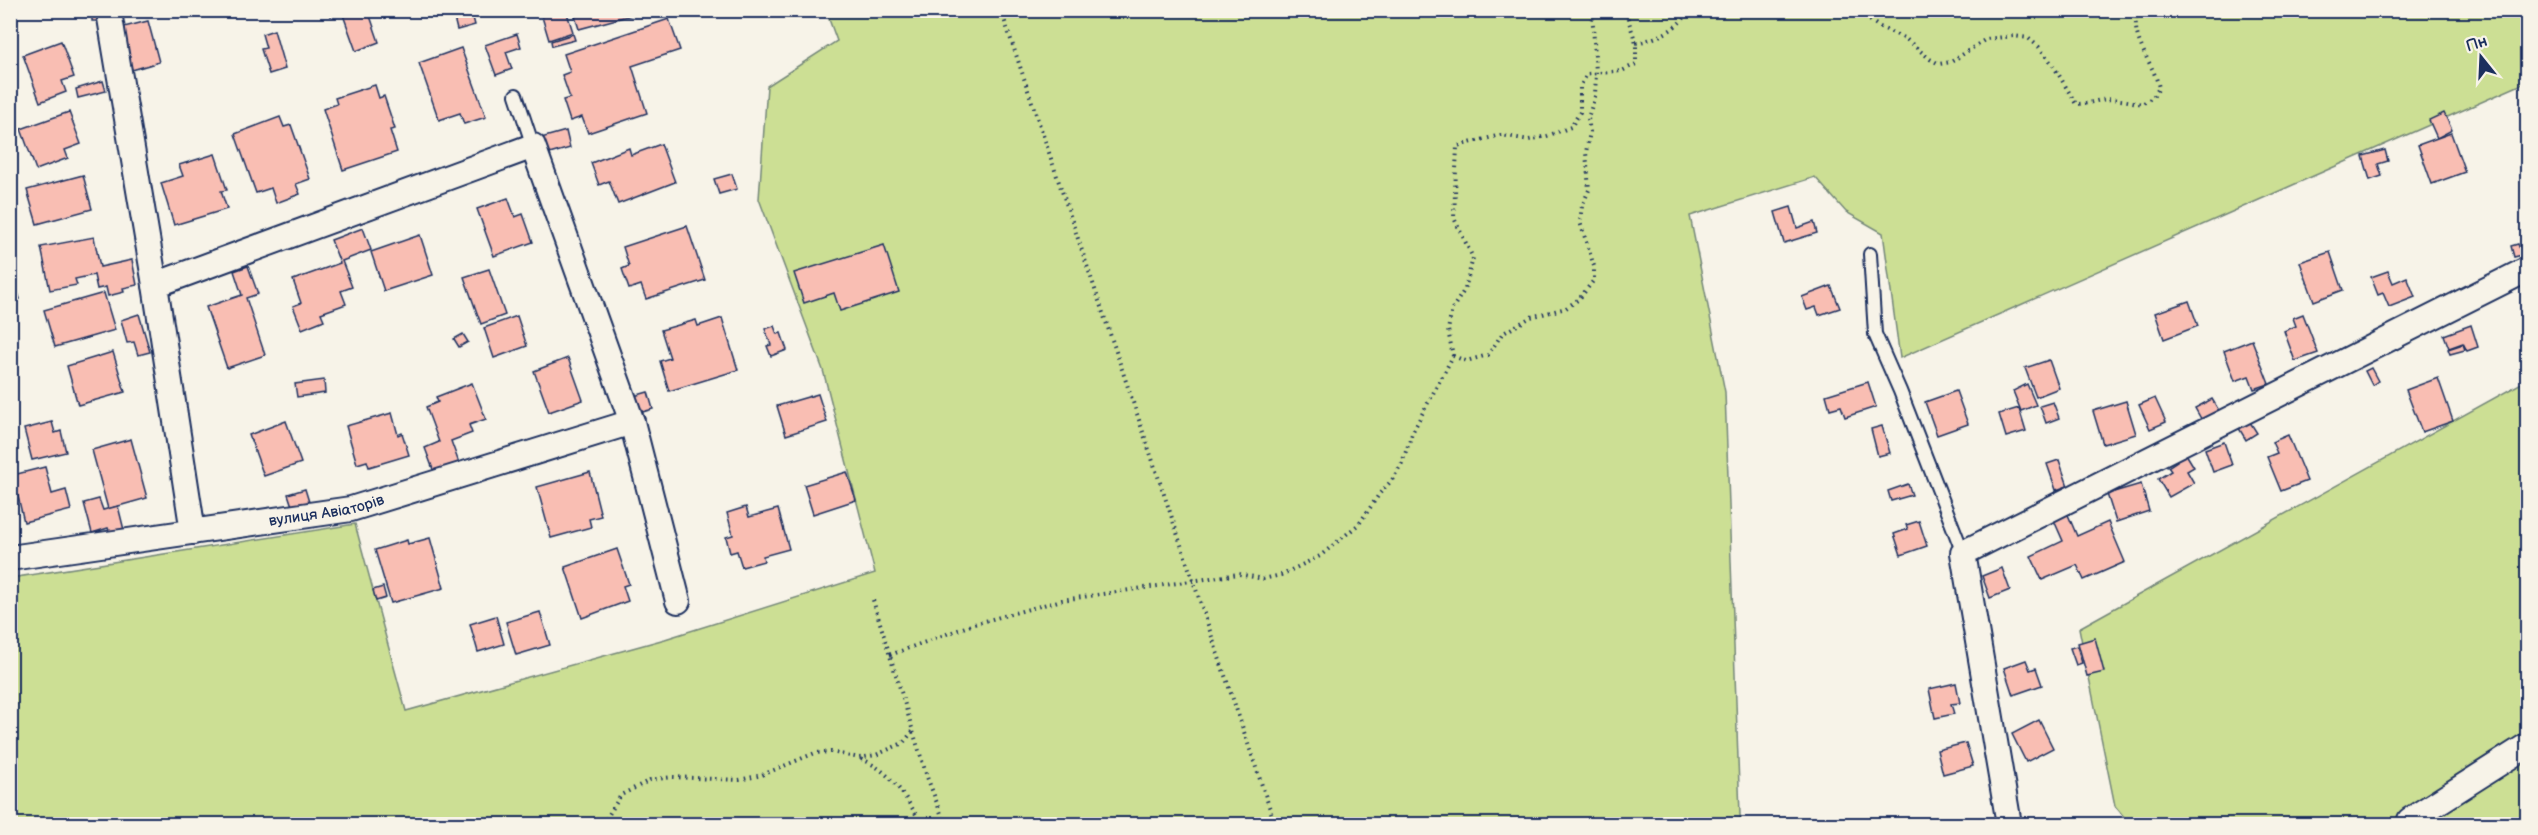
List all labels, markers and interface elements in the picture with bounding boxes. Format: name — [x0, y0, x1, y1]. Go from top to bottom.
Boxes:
north arrow — [2451, 27, 2511, 87]
text: Пн — [2464, 32, 2490, 56]
street label: вулиця Авіаторів — [268, 490, 387, 531]

